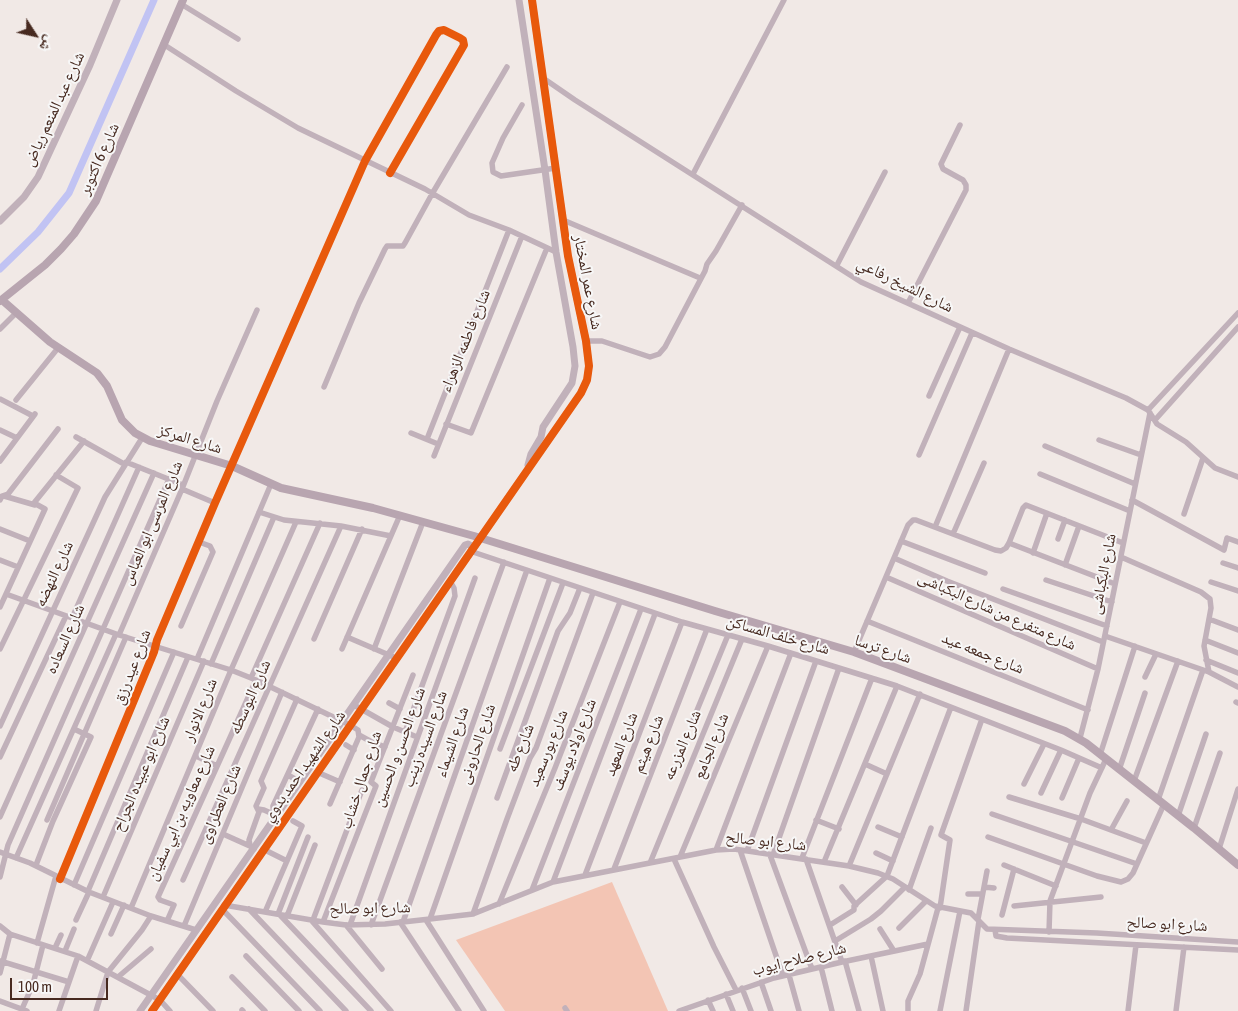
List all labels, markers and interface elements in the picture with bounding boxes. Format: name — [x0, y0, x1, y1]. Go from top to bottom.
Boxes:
north arrow — [10, 10, 60, 60]
text: ش — [36, 33, 58, 54]
street label: شارع عبد المنعم رياض — [19, 49, 89, 169]
street label: شارع 6 اكتوبر — [75, 120, 123, 198]
street label: شارع عمر المختار — [569, 233, 607, 331]
street label: شارع الشيخ رفاعي — [854, 253, 956, 317]
street label: شارع فاطمه الزهراء — [436, 287, 494, 395]
street label: شارع المركز — [156, 420, 224, 458]
street label: شارع المرسى ابو العباس — [117, 458, 187, 588]
street label: شارع البكباشى — [1086, 532, 1120, 616]
street label: شارع النهضه — [30, 538, 78, 610]
street label: شارع متفرع من شارع البكباشى — [915, 567, 1079, 655]
street label: شارع السعاده — [41, 601, 89, 677]
street label: شارع خلف المساكن — [724, 611, 832, 659]
street label: شارع عيد رزق — [109, 627, 155, 707]
street label: شارع جمعه عيد — [939, 628, 1027, 678]
street label: شارع ترسا — [852, 630, 914, 668]
street label: شارع البوسطه — [225, 657, 275, 737]
street label: شارع الانوار — [179, 676, 221, 744]
street label: شارع الحسن و الحسين — [368, 685, 430, 809]
street label: شارع السيده زينب — [399, 688, 451, 790]
street label: شارع اولاد يوسف — [548, 696, 600, 794]
street label: شارع الحارونى — [454, 701, 500, 787]
street label: شارع الشيماء — [431, 704, 473, 780]
street label: شارع الشهيد احمد بدوي — [258, 707, 350, 825]
street label: شارع بورسعيد — [524, 707, 572, 789]
street label: شارع المزرعه — [659, 707, 705, 783]
street label: شارع المعهد — [600, 709, 642, 779]
street label: شارع الجامع — [689, 710, 733, 782]
street label: شارع هيثم — [628, 712, 668, 776]
street label: شارع ابو عبيده الجراح — [108, 713, 174, 835]
street label: شارع طه — [502, 721, 538, 775]
street label: شارع جمال خشاب — [336, 728, 386, 832]
street label: شارع معاويه بن ابي سفيان — [142, 742, 220, 884]
street label: شارع العطراوى — [195, 762, 245, 846]
street label: شارع ابو صالح — [725, 827, 807, 855]
street label: شارع ابو صالح — [329, 898, 411, 918]
street label: شارع ابو صالح — [1126, 912, 1208, 936]
street label: شارع صلاح ايوب — [750, 938, 848, 980]
scale bar — [12, 968, 110, 1000]
text: 100 m — [18, 978, 52, 995]

